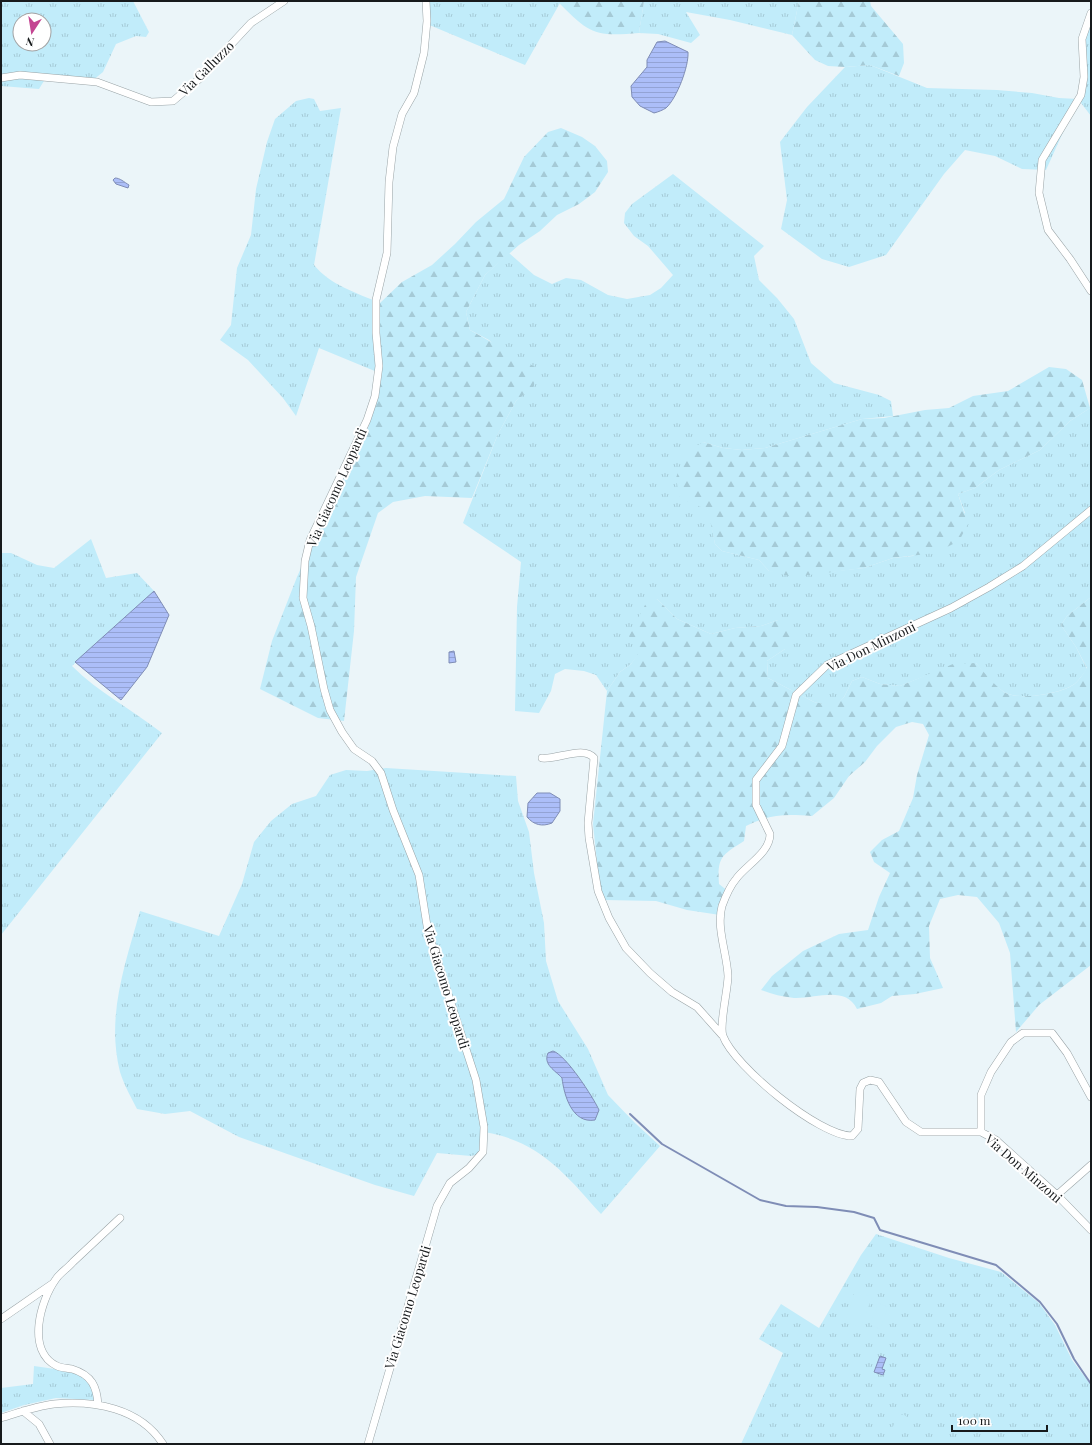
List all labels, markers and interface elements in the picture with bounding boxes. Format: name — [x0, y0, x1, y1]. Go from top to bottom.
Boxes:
north arrow — [12, 12, 52, 52]
text: N — [24, 34, 35, 50]
street label: Via Galluzzo — [174, 37, 237, 100]
street label: Via Giacomo Leopardi — [302, 425, 370, 550]
street label: Via Don Minzoni — [823, 617, 918, 675]
street label: Via Giacomo Leopardi — [420, 922, 474, 1051]
street label: Via Don Minzoni — [981, 1129, 1066, 1206]
street label: Via Giacomo Leopardi — [380, 1243, 434, 1372]
scale bar — [952, 1407, 1047, 1433]
text: 100 m — [958, 1412, 991, 1428]

